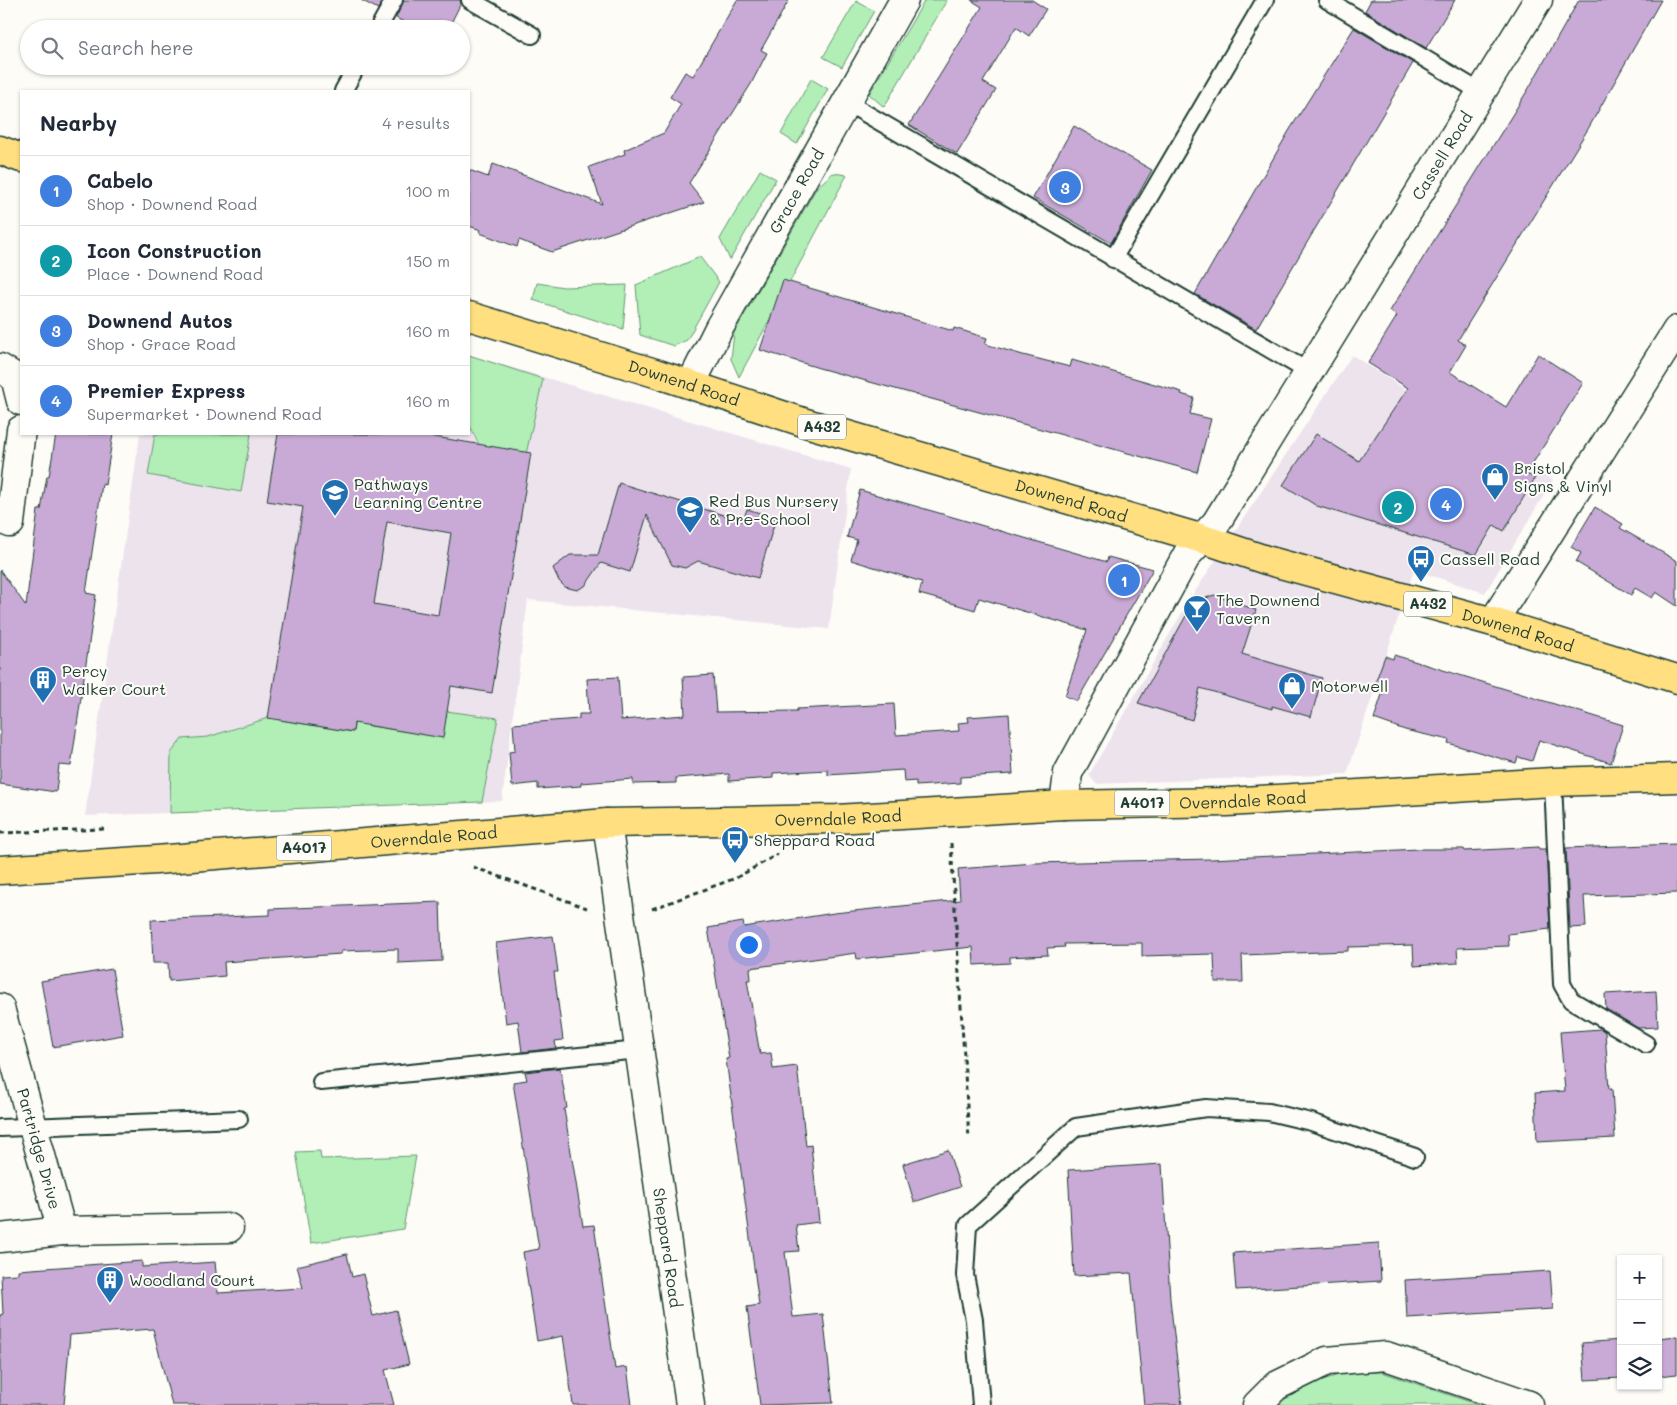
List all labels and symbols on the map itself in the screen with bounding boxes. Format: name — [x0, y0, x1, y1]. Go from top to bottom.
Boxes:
street label: Cassell Road — [1407, 107, 1477, 204]
street label: Grace Road — [764, 144, 828, 237]
pin: 3 — [1049, 168, 1081, 206]
street label: Downend Road — [626, 354, 742, 410]
road number: A432 — [798, 414, 846, 440]
place label: Bristol Signs & Vinyl — [1514, 457, 1612, 496]
shop icon: Bristol Signs & Vinyl — [1480, 462, 1510, 501]
place label: Pathways Learning Centre — [354, 473, 483, 512]
street label: Downend Road — [1013, 474, 1130, 526]
school or university icon: Pathways Learning Centre — [320, 478, 350, 517]
pin: 4 — [1430, 485, 1462, 523]
pin: 2 — [1382, 488, 1414, 526]
place label: Red Bus Nursery & Pre-School — [709, 490, 839, 529]
school or university icon: Red Bus Nursery & Pre-School — [675, 495, 705, 534]
bus stop icon: Cassell Road — [1406, 544, 1436, 583]
place label: Cassell Road — [1440, 548, 1540, 569]
pin: 1 — [1108, 561, 1140, 599]
place label: The Downend Tavern — [1216, 589, 1320, 628]
road number: A432 — [1404, 592, 1452, 616]
bar icon: The Downend Tavern — [1182, 594, 1212, 633]
street label: Downend Road — [1460, 603, 1576, 656]
place label: Percy Walker Court — [62, 660, 166, 699]
building icon: Percy Walker Court — [28, 665, 58, 704]
shop icon: Motorwell — [1277, 671, 1307, 710]
place label: Motorwell — [1311, 675, 1388, 696]
street label: Overndale Road — [1179, 786, 1307, 813]
road number: A4017 — [1114, 790, 1170, 816]
street label: Overndale Road — [774, 804, 902, 830]
street label: Overndale Road — [370, 821, 498, 852]
bus stop icon: Sheppard Road — [720, 825, 750, 864]
place label: Sheppard Road — [754, 829, 875, 850]
road number: A4017 — [276, 836, 332, 860]
your location — [736, 932, 762, 958]
street label: Partridge Drive — [13, 1086, 66, 1211]
street label: Sheppard Road — [649, 1186, 687, 1309]
building icon: Woodland Court — [95, 1265, 125, 1304]
place label: Woodland Court — [129, 1269, 255, 1290]

